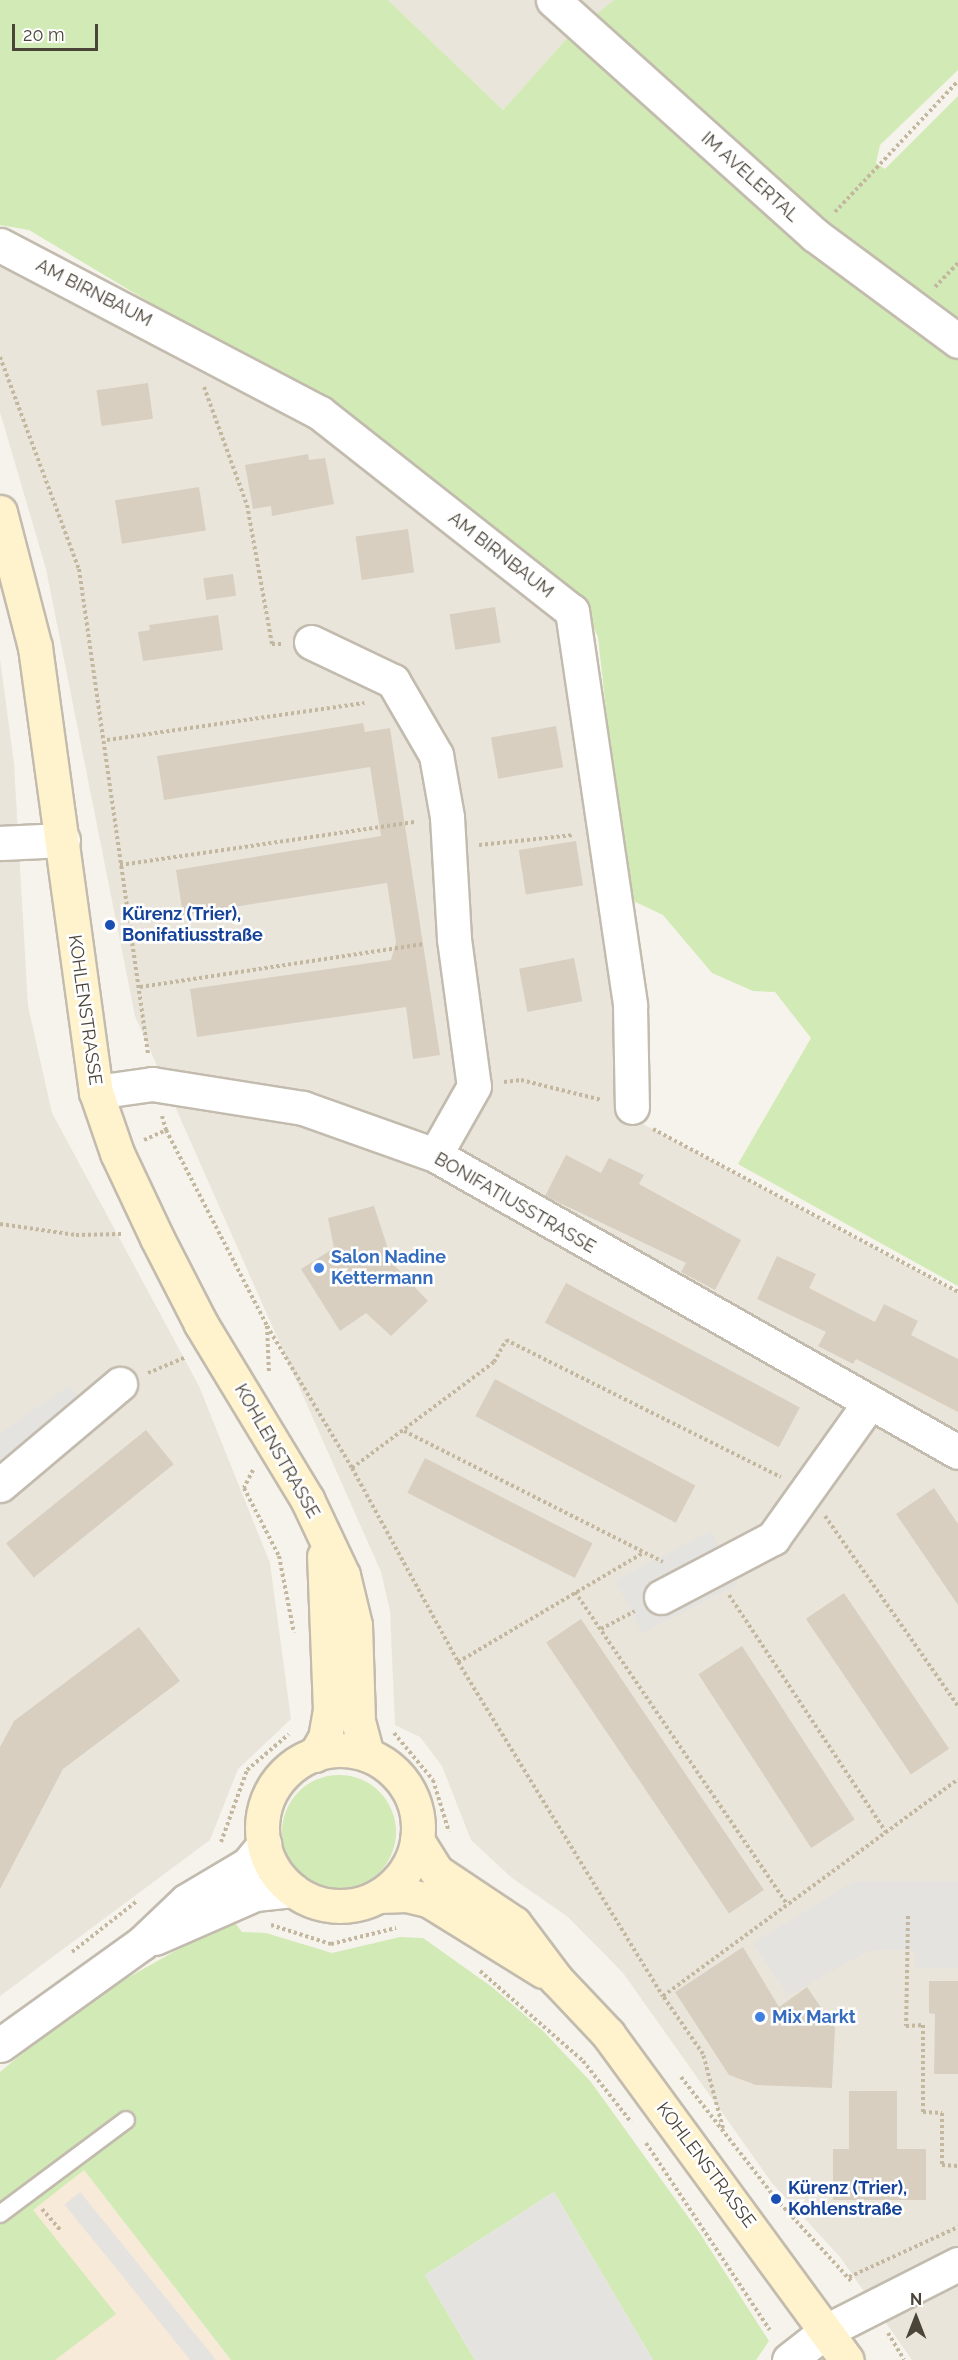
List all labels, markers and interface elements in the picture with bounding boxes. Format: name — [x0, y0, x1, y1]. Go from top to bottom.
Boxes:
scale bar — [15, 12, 100, 50]
text: 20 m — [23, 24, 65, 45]
street label: IM AVELERTAL — [696, 127, 804, 227]
street label: AM BIRNBAUM — [32, 254, 156, 332]
street label: AM BIRNBAUM — [444, 507, 558, 603]
place label: Kürenz (Trier), Bonifatiusstraße — [122, 904, 263, 946]
marker: Kürenz (Trier), Bonifatiusstraße — [103, 918, 117, 932]
street label: KOHLENSTRASSE — [64, 934, 106, 1086]
street label: BONIFATIUSSTRASSE — [431, 1148, 599, 1258]
place label: Salon Nadine Kettermann — [331, 1247, 446, 1290]
marker: Salon Nadine Kettermann — [312, 1261, 326, 1275]
street label: KOHLENSTRASSE — [230, 1380, 324, 1522]
place label: Mix Markt — [772, 2006, 856, 2028]
marker: Mix Markt — [753, 2010, 767, 2024]
street label: KOHLENSTRASSE — [652, 2098, 760, 2232]
place label: Kürenz (Trier), Kohlenstraße — [788, 2178, 907, 2220]
marker: Kürenz (Trier), Kohlenstraße — [769, 2192, 783, 2206]
north arrow — [886, 2288, 946, 2348]
text: N — [910, 2290, 922, 2309]

